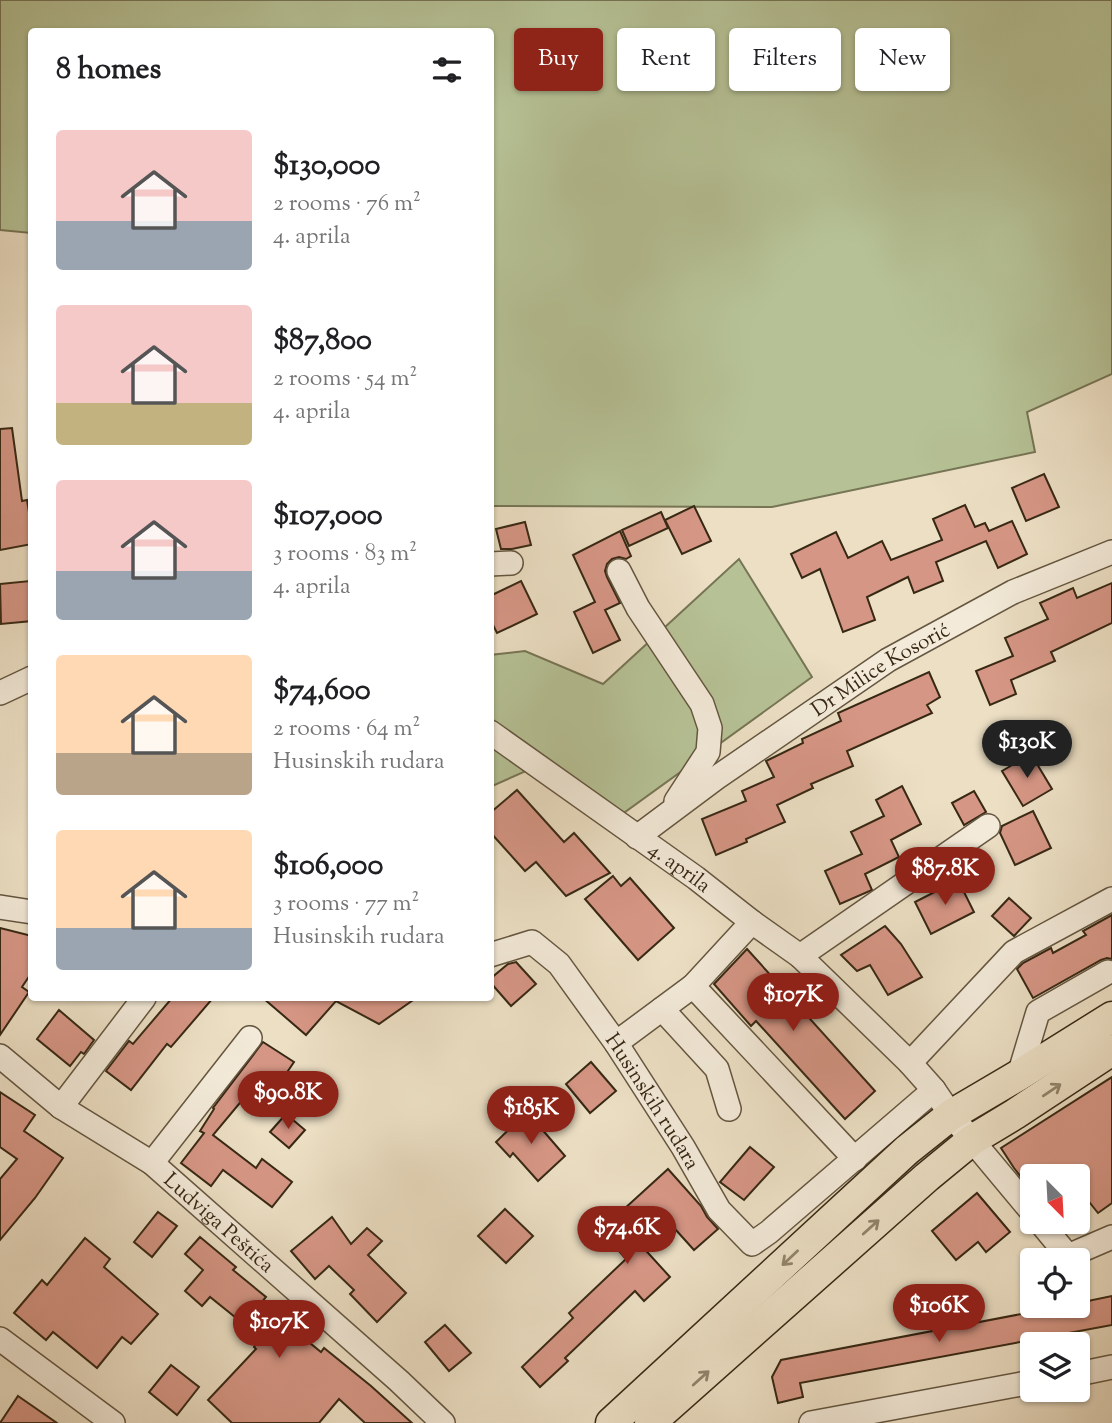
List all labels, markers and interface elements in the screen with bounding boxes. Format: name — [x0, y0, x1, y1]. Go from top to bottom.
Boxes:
chip: Buy — [514, 28, 603, 91]
chip: Rent — [617, 28, 715, 91]
chip: Filters — [729, 28, 841, 91]
chip: New — [855, 28, 950, 91]
text: 8 homes — [56, 49, 161, 92]
icon: filters — [428, 51, 466, 89]
text: $130,000 — [273, 145, 380, 188]
icon: home — [112, 158, 196, 242]
text: 2 rooms · 76 m² — [273, 188, 421, 221]
text: 4. aprila — [273, 221, 351, 254]
text: $87,800 — [273, 320, 372, 363]
icon: home — [112, 333, 196, 417]
text: 2 rooms · 54 m² — [273, 363, 417, 396]
text: 4. aprila — [273, 396, 351, 429]
text: $107,000 — [273, 495, 383, 538]
icon: home — [112, 508, 196, 592]
text: 3 rooms · 83 m² — [273, 538, 417, 571]
text: 4. aprila — [273, 571, 351, 604]
street label: Dr Milice Kosorić — [806, 616, 956, 725]
text: $74,600 — [273, 670, 371, 713]
icon: home — [112, 683, 196, 767]
text: 2 rooms · 64 m² — [273, 713, 420, 746]
pin: $130K — [978, 720, 1076, 780]
text: $130K — [998, 726, 1056, 759]
text: Husinskih rudara — [273, 746, 445, 779]
street label: 4. aprila — [641, 836, 717, 901]
text: $106,000 — [273, 845, 383, 888]
pin: $87.8K — [888, 848, 1002, 907]
text: $87.8K — [911, 853, 979, 886]
icon: home — [112, 858, 196, 942]
text: 3 rooms · 77 m² — [273, 888, 419, 921]
text: Husinskih rudara — [273, 921, 445, 954]
pin: $107K — [744, 974, 842, 1033]
text: $107K — [763, 979, 823, 1012]
street label: Husinskih rudara — [597, 1028, 706, 1176]
pin: $90.8K — [231, 1072, 345, 1131]
text: $90.8K — [254, 1077, 322, 1110]
one-way arrow — [1042, 1082, 1061, 1097]
pin: $185K — [482, 1086, 580, 1146]
text: $185K — [503, 1092, 559, 1125]
north arrow — [1020, 1164, 1090, 1234]
map controls — [1020, 1164, 1090, 1402]
street label: Ludviga Peštića — [156, 1167, 280, 1281]
pin: $74.6K — [570, 1206, 684, 1266]
text: $74.6K — [593, 1212, 661, 1245]
one-way arrow — [862, 1218, 879, 1235]
button: locate — [1020, 1248, 1090, 1318]
one-way arrow — [781, 1250, 799, 1266]
pin: $106K — [890, 1284, 988, 1344]
text: $106K — [909, 1290, 969, 1323]
pin: $107K — [230, 1300, 328, 1360]
text: $107K — [249, 1306, 309, 1339]
button: layers — [1020, 1332, 1090, 1402]
one-way arrow — [692, 1370, 710, 1386]

